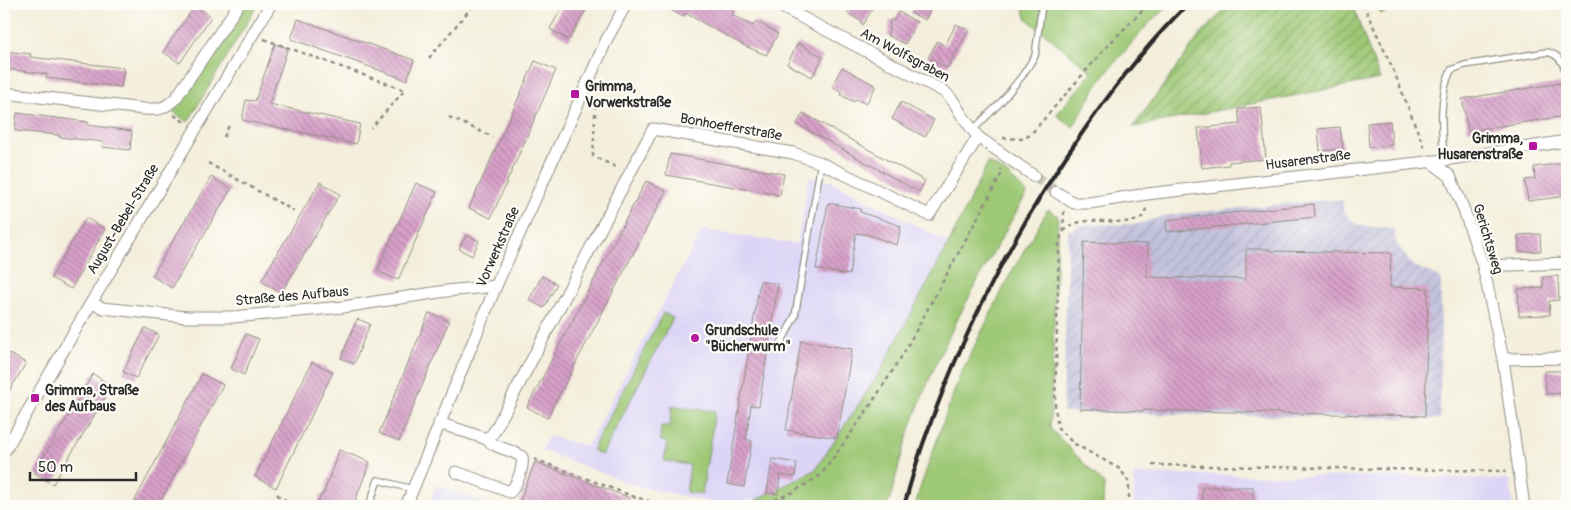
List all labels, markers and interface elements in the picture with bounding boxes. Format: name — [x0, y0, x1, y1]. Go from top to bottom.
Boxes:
street label: Am Wolfsgraben — [857, 24, 953, 86]
place label: Grimma, Vorwerkstraße — [585, 78, 672, 111]
marker: Grimma, Vorwerkstraße — [569, 88, 581, 100]
street label: Bonhoefferstraße — [679, 110, 783, 144]
place label: Grimma, Husarenstraße — [1437, 130, 1524, 163]
marker: Grimma, Husarenstraße — [1527, 140, 1539, 152]
street label: Husarenstraße — [1264, 146, 1352, 174]
street label: August-Bebel-Straße — [83, 161, 163, 277]
street label: Gerichtsweg — [1469, 202, 1507, 276]
street label: Vorwerkstraße — [473, 204, 523, 290]
street label: Straße des Aufbaus — [235, 283, 350, 309]
place label: Grundschule "Bücherwurm" — [705, 322, 791, 355]
marker: Grundschule "Bücherwurm" — [689, 332, 701, 344]
place label: Grimma, Straße des Aufbaus — [45, 382, 140, 415]
marker: Grimma, Straße des Aufbaus — [29, 392, 41, 404]
scale bar — [30, 450, 136, 482]
text: 50 m — [38, 458, 73, 477]

